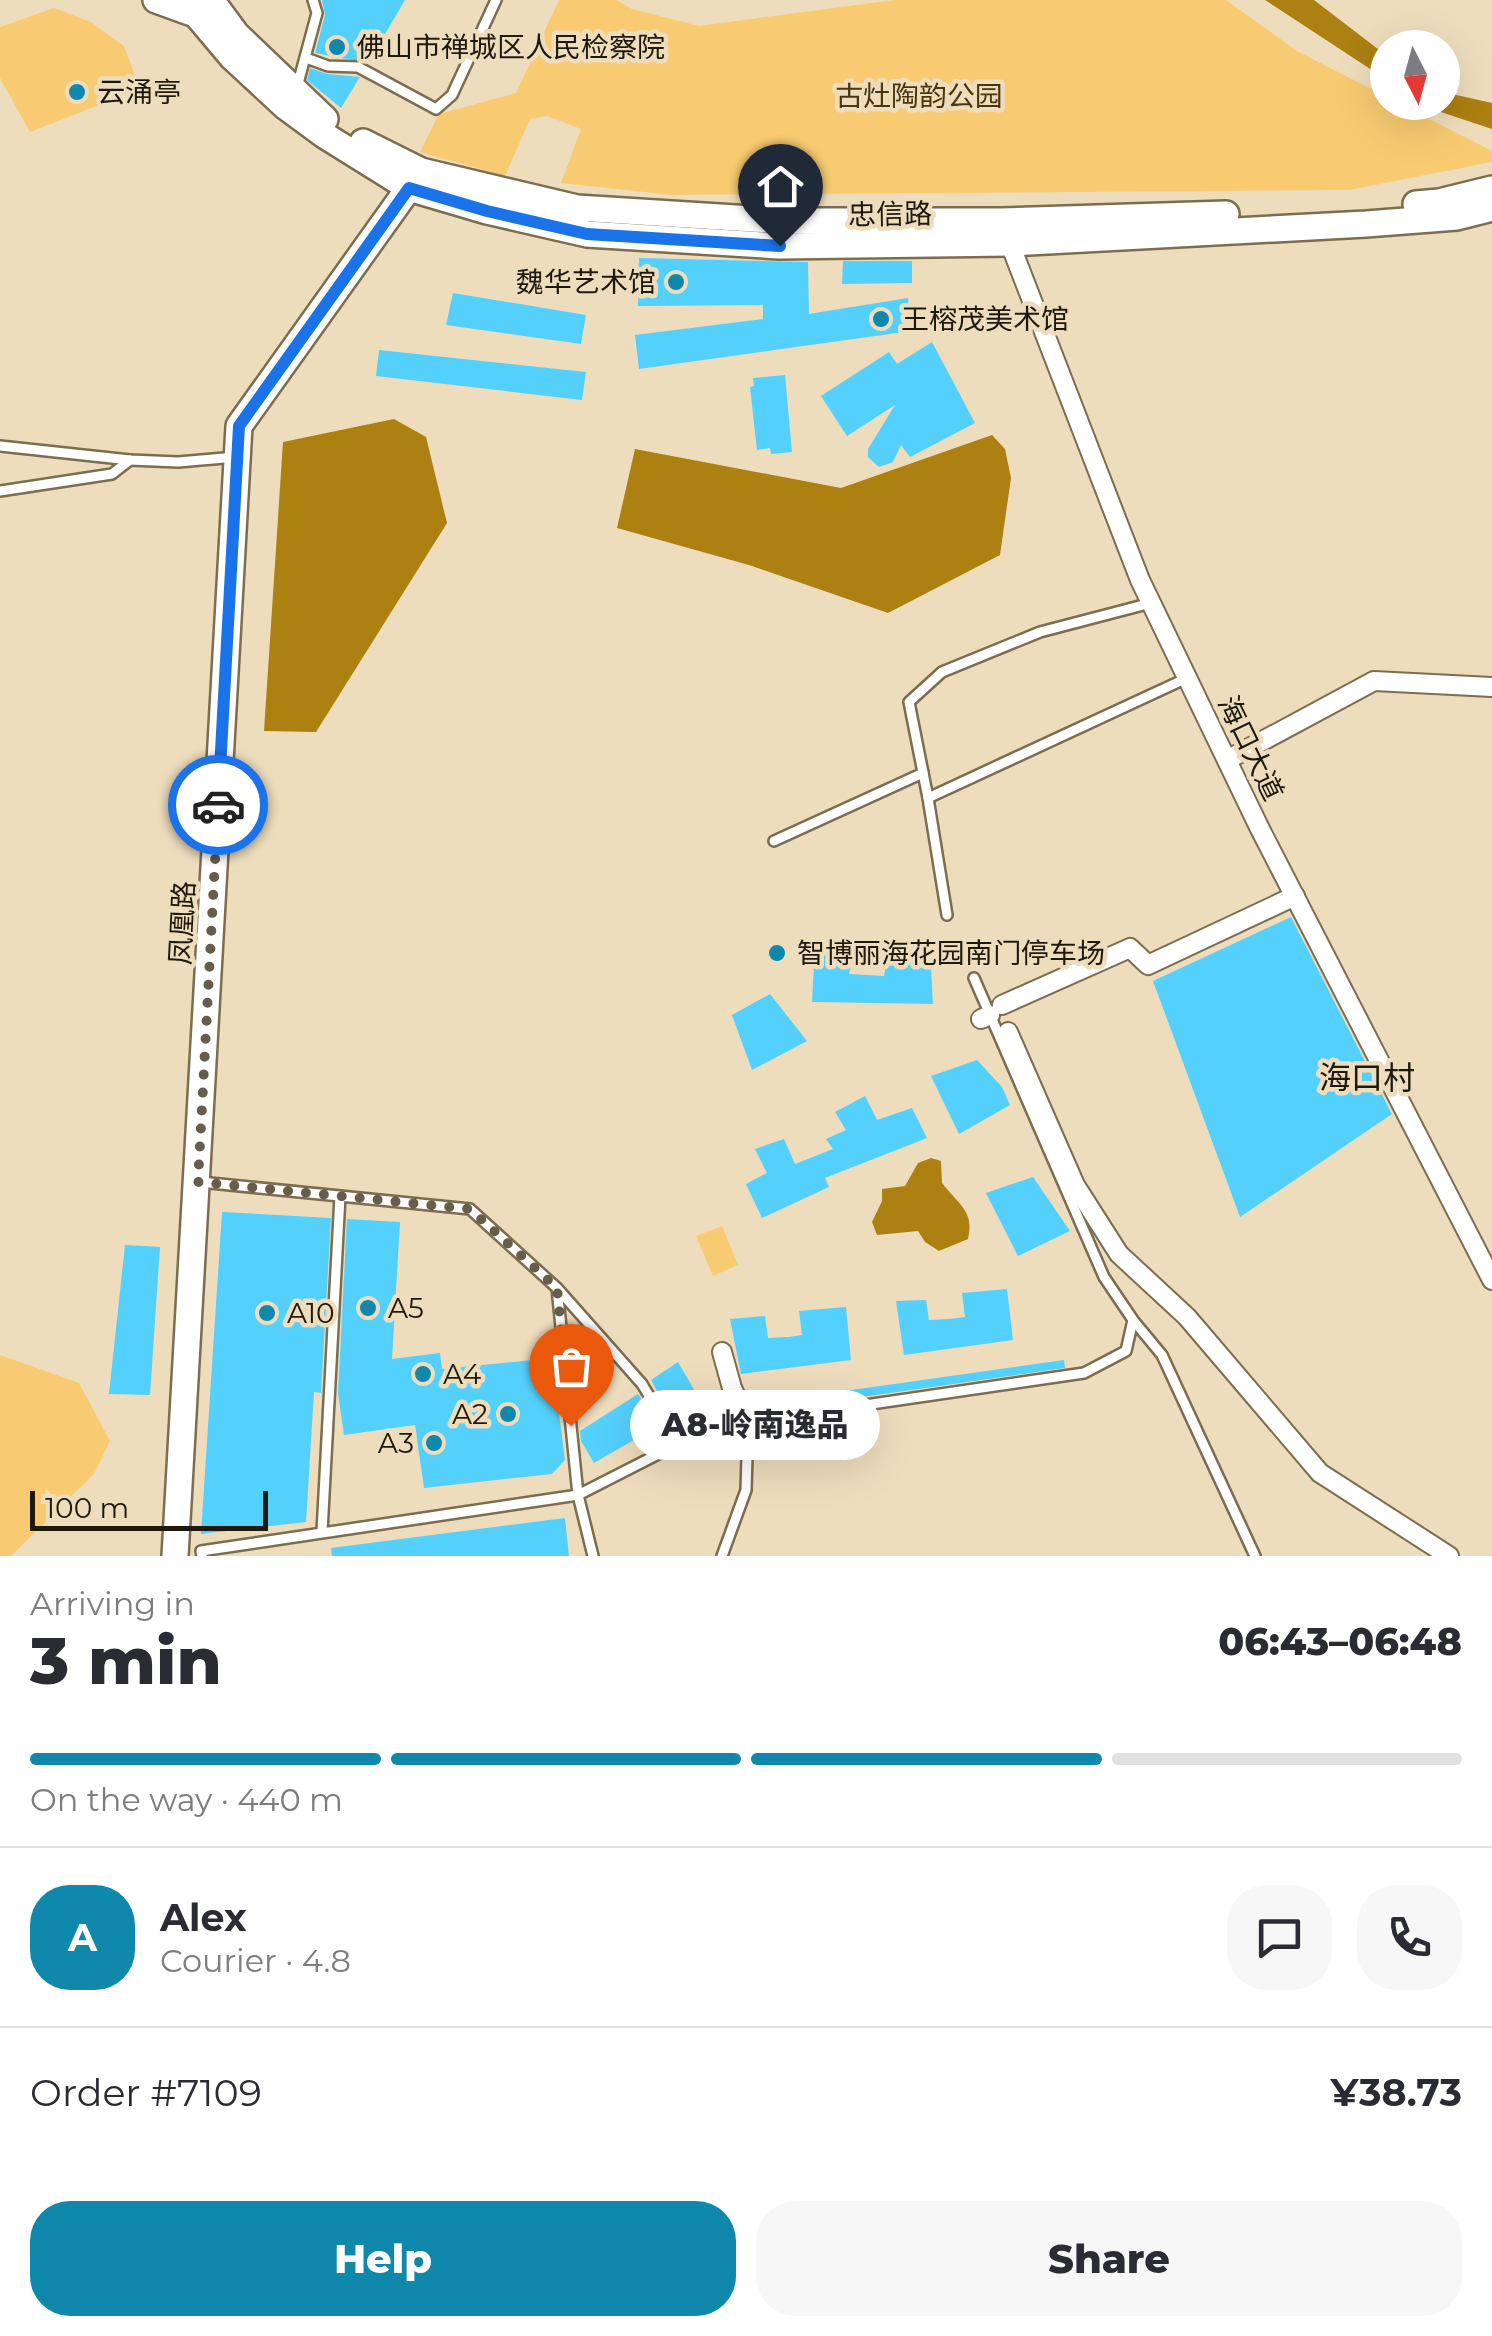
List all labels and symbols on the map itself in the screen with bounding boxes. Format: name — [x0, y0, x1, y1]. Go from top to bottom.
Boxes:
place label: 佛山市禅城区人民检察院 — [357, 30, 665, 64]
north arrow — [1370, 30, 1460, 120]
marker: 佛山市禅城区人民检察院 — [326, 36, 348, 58]
place label: 云涌亭 — [97, 75, 181, 109]
park label: 古灶陶韵公园 — [835, 79, 1003, 113]
marker: 云涌亭 — [66, 81, 88, 103]
pin — [738, 144, 823, 247]
street label: 忠信路 — [848, 196, 932, 232]
place label: 魏华艺术馆 — [516, 265, 656, 299]
marker: 魏华艺术馆 — [665, 271, 687, 293]
place label: 王榕茂美术馆 — [901, 302, 1069, 336]
marker: 王榕茂美术馆 — [870, 308, 892, 330]
street label: 海口大道 — [1211, 690, 1291, 806]
courier — [168, 755, 268, 855]
street label: 凤凰路 — [163, 880, 201, 966]
place label: 智博丽海花园南门停车场 — [797, 936, 1105, 970]
marker: 智博丽海花园南门停车场 — [766, 942, 788, 964]
district label: 海口村 — [1319, 1058, 1415, 1097]
place label: A5 — [388, 1291, 424, 1325]
place label: A10 — [287, 1296, 335, 1330]
marker: A5 — [357, 1297, 379, 1319]
marker: A10 — [256, 1302, 278, 1324]
pin — [529, 1324, 614, 1427]
place label: A4 — [443, 1357, 482, 1391]
marker: A4 — [412, 1363, 434, 1385]
callout: A8-岭南逸品 — [631, 1391, 881, 1461]
place label: A2 — [452, 1397, 488, 1431]
marker: A2 — [497, 1403, 519, 1425]
place label: A3 — [378, 1426, 414, 1460]
marker: A3 — [423, 1432, 445, 1454]
scale bar — [30, 1486, 268, 1530]

